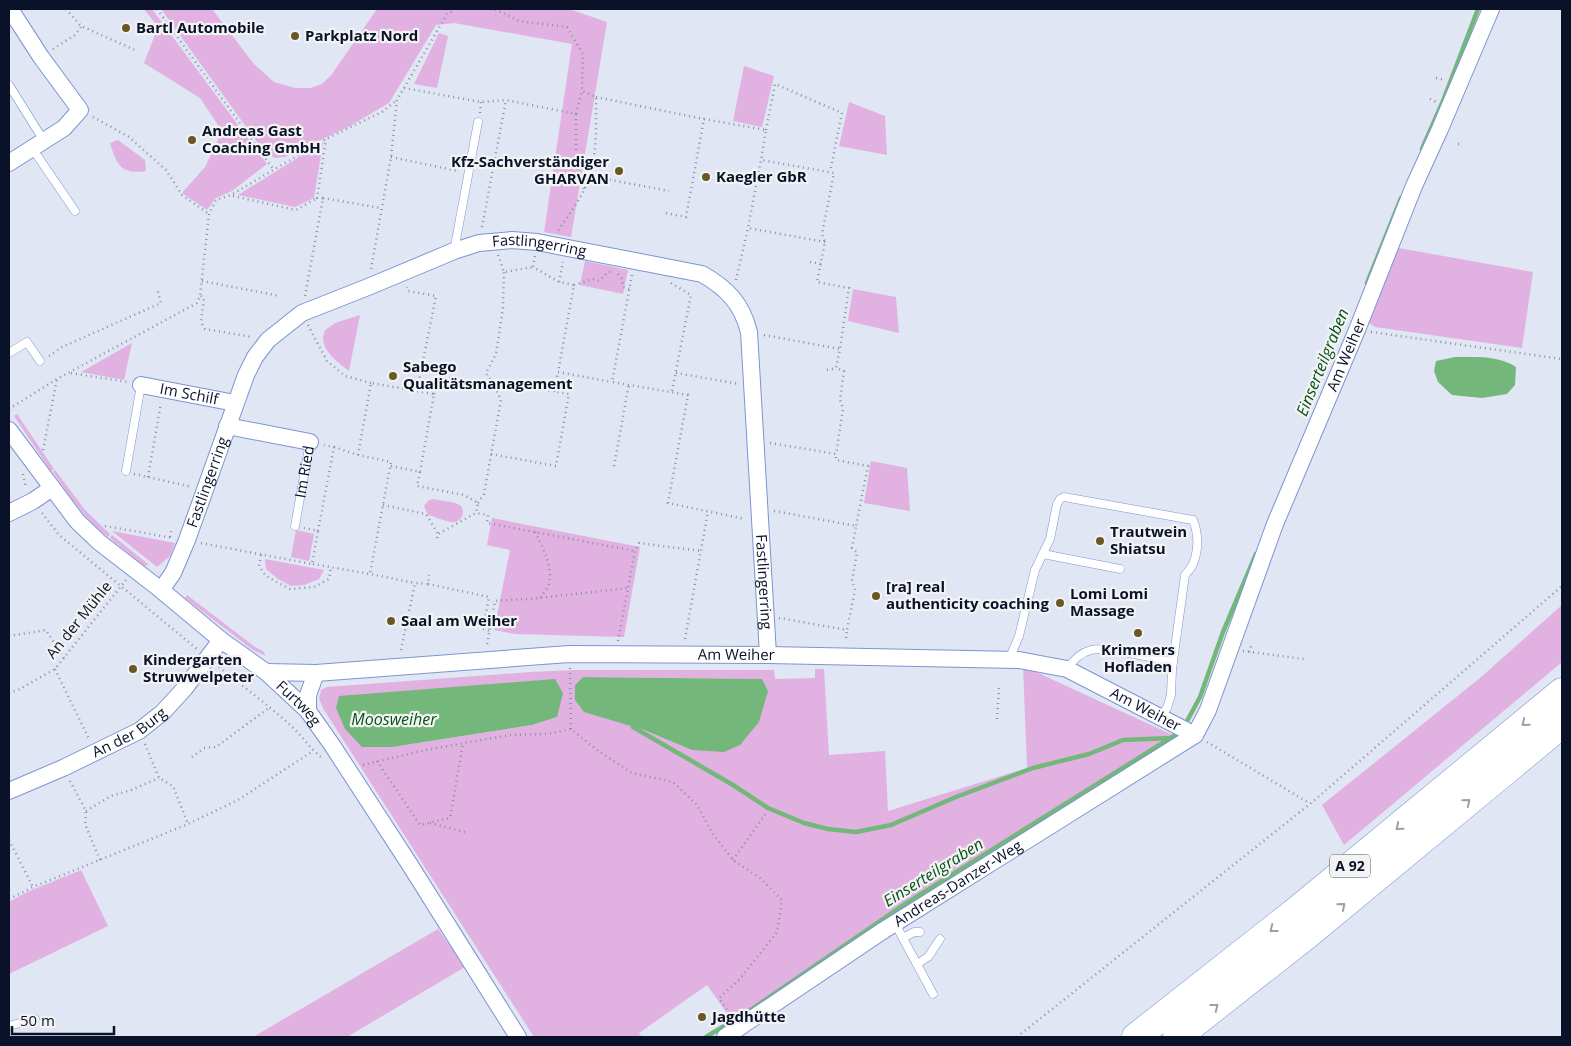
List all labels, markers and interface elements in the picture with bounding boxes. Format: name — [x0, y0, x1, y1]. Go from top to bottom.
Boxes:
place label: Bartl Automobile — [136, 17, 265, 37]
marker: Bartl Automobile — [120, 22, 132, 34]
place label: Parkplatz Nord — [305, 25, 418, 45]
marker: Parkplatz Nord — [289, 30, 301, 42]
place label: Andreas Gast Coaching GmbH — [202, 120, 321, 157]
marker: Andreas Gast Coaching GmbH — [186, 134, 198, 146]
place label: Kfz-Sachverständiger GHARVAN — [451, 151, 609, 188]
marker: Kfz-Sachverständiger GHARVAN — [613, 165, 625, 177]
place label: Kaegler GbR — [716, 166, 807, 186]
marker: Kaegler GbR — [700, 171, 712, 183]
street label: Fastlingerring — [491, 229, 588, 260]
water label: Einserteilgraben — [1290, 305, 1354, 419]
street label: Am Weiher — [1321, 315, 1370, 394]
place label: Sabego Qualitätsmanagement — [403, 356, 573, 393]
marker: Sabego Qualitätsmanagement — [387, 370, 399, 382]
street label: Im Schilf — [158, 378, 221, 409]
street label: Fastlingerring — [181, 434, 232, 530]
street label: Im Ried — [289, 444, 318, 499]
place label: Trautwein Shiatsu — [1110, 521, 1187, 558]
street label: Fastlingerring — [752, 534, 777, 630]
marker: Trautwein Shiatsu — [1094, 535, 1106, 547]
street label: An der Mühle — [41, 576, 116, 662]
place label: [ra] real authenticity coaching — [886, 576, 1049, 613]
place label: Lomi Lomi Massage — [1070, 583, 1148, 620]
marker: [ra] real authenticity coaching — [870, 590, 882, 602]
marker: Lomi Lomi Massage — [1054, 597, 1066, 609]
place label: Saal am Weiher — [401, 610, 517, 630]
marker: Saal am Weiher — [385, 615, 397, 627]
marker: Krimmers Hofladen — [1132, 627, 1144, 639]
place label: Krimmers Hofladen — [1101, 639, 1175, 676]
street label: Am Weiher — [698, 644, 775, 664]
place label: Kindergarten Struwwelpeter — [143, 649, 254, 686]
marker: Kindergarten Struwwelpeter — [127, 663, 139, 675]
street label: Furtweg — [272, 675, 326, 729]
street label: Am Weiher — [1107, 682, 1185, 735]
street label: An der Burg — [88, 702, 170, 761]
water label: Moosweiher — [351, 708, 437, 730]
one-way arrow — [1521, 718, 1530, 727]
one-way arrow — [1462, 799, 1471, 808]
one-way arrow — [1396, 821, 1405, 829]
water label: Einserteilgraben — [879, 832, 987, 912]
street label: Andreas-Danzer-Weg — [889, 835, 1026, 931]
road number: A 92 — [1330, 854, 1370, 878]
one-way arrow — [1336, 903, 1345, 911]
one-way arrow — [1270, 924, 1279, 932]
scale bar — [12, 1004, 115, 1036]
one-way arrow — [1209, 1005, 1218, 1013]
place label: Jagdhütte — [710, 1006, 786, 1026]
text: 50 m — [20, 1010, 55, 1030]
marker: Jagdhütte — [696, 1011, 708, 1023]

